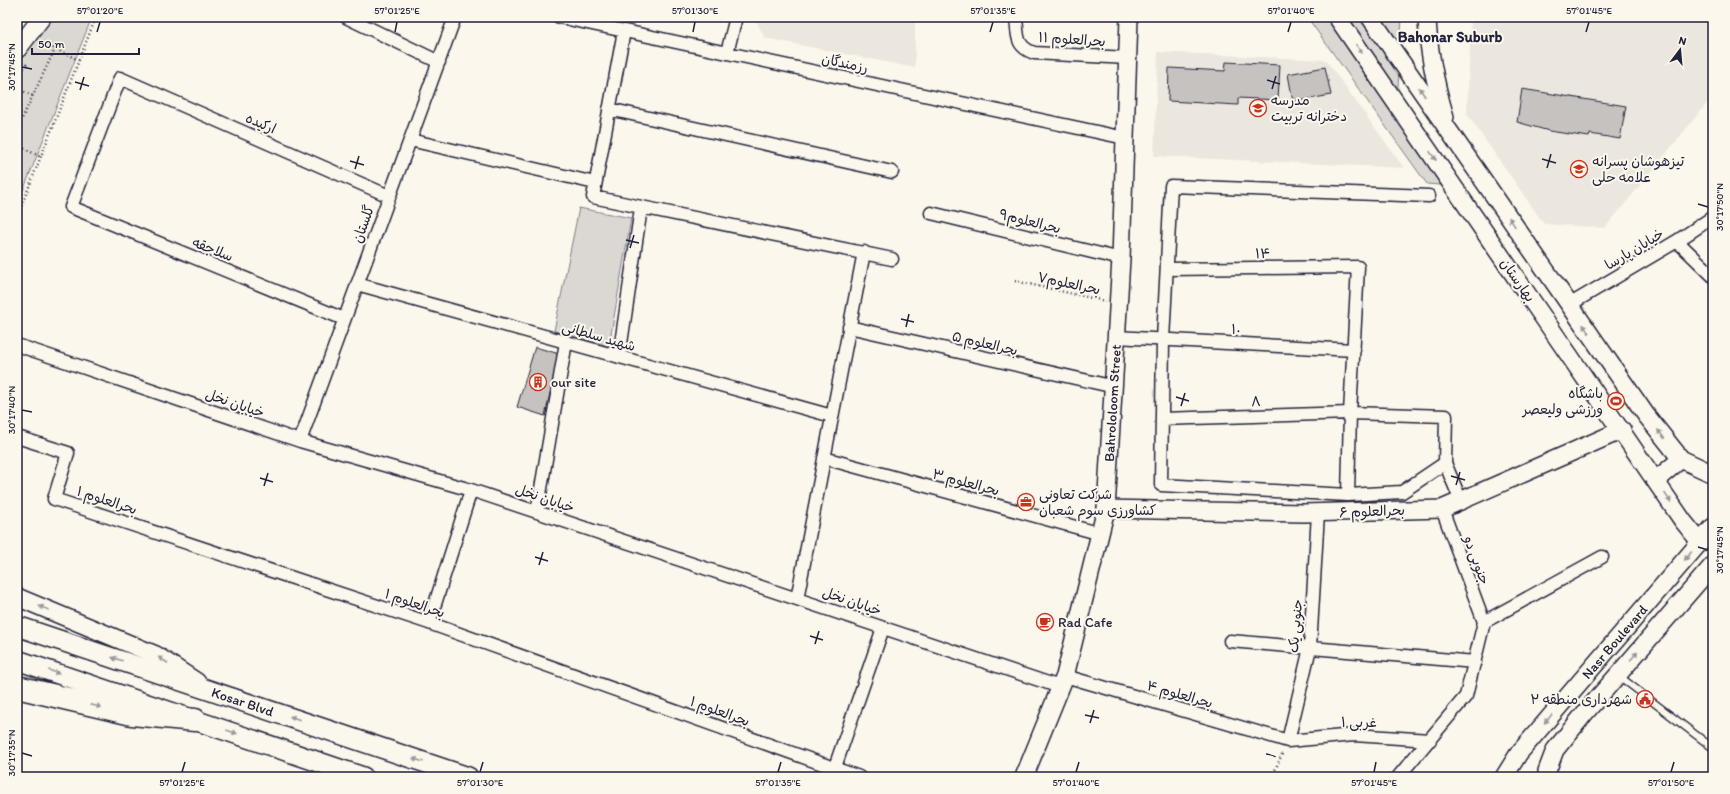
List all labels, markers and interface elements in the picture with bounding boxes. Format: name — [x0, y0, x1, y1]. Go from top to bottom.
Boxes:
text: 57°01'20"E — [77, 4, 124, 17]
text: 57°01'25"E — [374, 4, 420, 17]
text: 57°01'30"E — [672, 4, 719, 17]
text: 57°01'35"E — [970, 4, 1016, 17]
text: 57°01'40"E — [1267, 4, 1315, 17]
text: 57°01'45"E — [1566, 4, 1613, 17]
district label: Bahonar Suburb — [1398, 28, 1502, 46]
street label: بحرالعلوم ۱۱ — [1038, 29, 1106, 52]
scale bar — [32, 30, 139, 56]
north arrow — [1660, 30, 1700, 70]
text: N — [1677, 34, 1688, 48]
text: 50 m — [38, 37, 64, 51]
text: 30°17'45"N — [5, 43, 18, 91]
one-way arrow — [1355, 44, 1363, 54]
street label: رزمندگان — [820, 50, 870, 77]
one-way arrow — [1418, 86, 1426, 97]
place label: مدرسه دخترانه تربیت — [1271, 92, 1347, 125]
school or university icon: مدرسه دخترانه تربیت — [1248, 98, 1268, 118]
street label: ارکیده — [243, 109, 279, 138]
one-way arrow — [1429, 151, 1437, 161]
place label: تیزهوشان پسرانه علامه حلی — [1592, 153, 1685, 186]
school or university icon: تیزهوشان پسرانه علامه حلی — [1569, 159, 1589, 179]
text: 30°17'50"N — [1713, 183, 1726, 231]
street label: گلستان — [349, 203, 378, 245]
street label: بحرالعلوم۹ — [997, 206, 1062, 239]
one-way arrow — [1508, 216, 1516, 227]
street label: خیابان پارسا — [1602, 225, 1667, 275]
street label: سلاجقه — [190, 234, 236, 265]
street label: ۱۴ — [1255, 245, 1271, 262]
street label: بهارستان — [1497, 255, 1539, 305]
street label: بحرالعلوم۷ — [1035, 269, 1102, 300]
street label: شهید سلطانی — [560, 318, 638, 355]
street label: ۱۰ — [1231, 321, 1241, 338]
one-way arrow — [1582, 324, 1590, 334]
street label: بحرالعلوم ۵ — [950, 328, 1019, 361]
street label: Bahrololoom Street — [1101, 344, 1125, 462]
building icon: our site — [528, 372, 548, 392]
place label: our site — [551, 374, 597, 391]
text: 30°17'40"N — [5, 385, 18, 434]
street label: خیابان نخل — [203, 385, 267, 421]
place label: باشگاه ورزشی ولیعصر — [1522, 385, 1603, 418]
sports icon: باشگاه ورزشی ولیعصر — [1606, 391, 1626, 411]
street label: ۸ — [1251, 393, 1261, 410]
one-way arrow — [1657, 429, 1666, 440]
street label: بحرالعلوم ۳ — [930, 465, 1001, 502]
street label: خیابان نخل — [513, 480, 577, 516]
street label: بحرالعلوم ۱ — [74, 483, 139, 520]
place label: شرکت تعاونی کشاورزی سوم شعبان — [1039, 486, 1156, 522]
office icon: شرکت تعاونی کشاورزی سوم شعبان — [1016, 492, 1036, 512]
one-way arrow — [1664, 492, 1672, 503]
street label: بحرالعلوم ۶ — [1339, 502, 1405, 523]
text: 30°17'45"N — [1713, 526, 1726, 574]
street label: جنوبی دو — [1459, 533, 1493, 587]
one-way arrow — [1683, 551, 1692, 562]
street label: خیابان نخل — [820, 583, 884, 619]
street label: بحرالعلوم ۱ — [382, 585, 447, 624]
street label: جنوبی یک — [1285, 599, 1307, 654]
street label: Nasr Boulevard — [1578, 601, 1652, 683]
one-way arrow — [38, 605, 50, 612]
cafe icon: Rad Cafe — [1035, 612, 1055, 632]
place label: Rad Cafe — [1058, 614, 1113, 631]
one-way arrow — [1630, 651, 1639, 662]
one-way arrow — [111, 656, 123, 662]
one-way arrow — [158, 656, 168, 664]
one-way arrow — [48, 669, 60, 675]
street label: بحرالعلوم ۴ — [1144, 677, 1215, 714]
street label: Kosar Blvd — [209, 684, 276, 720]
public building icon: شهرداری منطقه ۲ — [1635, 689, 1655, 709]
place label: شهرداری منطقه ۲ — [1530, 691, 1632, 708]
street label: بحرالعلوم ۱ — [687, 693, 752, 732]
one-way arrow — [90, 703, 102, 709]
street label: غربی ۱ — [1341, 714, 1377, 731]
one-way arrow — [1544, 714, 1553, 724]
one-way arrow — [288, 715, 300, 721]
text: 30°17'35"N — [5, 729, 18, 777]
one-way arrow — [227, 730, 239, 736]
street label: ۱ — [1263, 750, 1280, 761]
one-way arrow — [412, 757, 424, 763]
text: 57°01'25"E — [159, 776, 205, 789]
text: 57°01'30"E — [457, 776, 504, 789]
text: 57°01'35"E — [755, 776, 801, 789]
text: 57°01'40"E — [1052, 776, 1100, 789]
text: 57°01'45"E — [1351, 776, 1398, 789]
text: 57°01'50"E — [1648, 776, 1695, 789]

